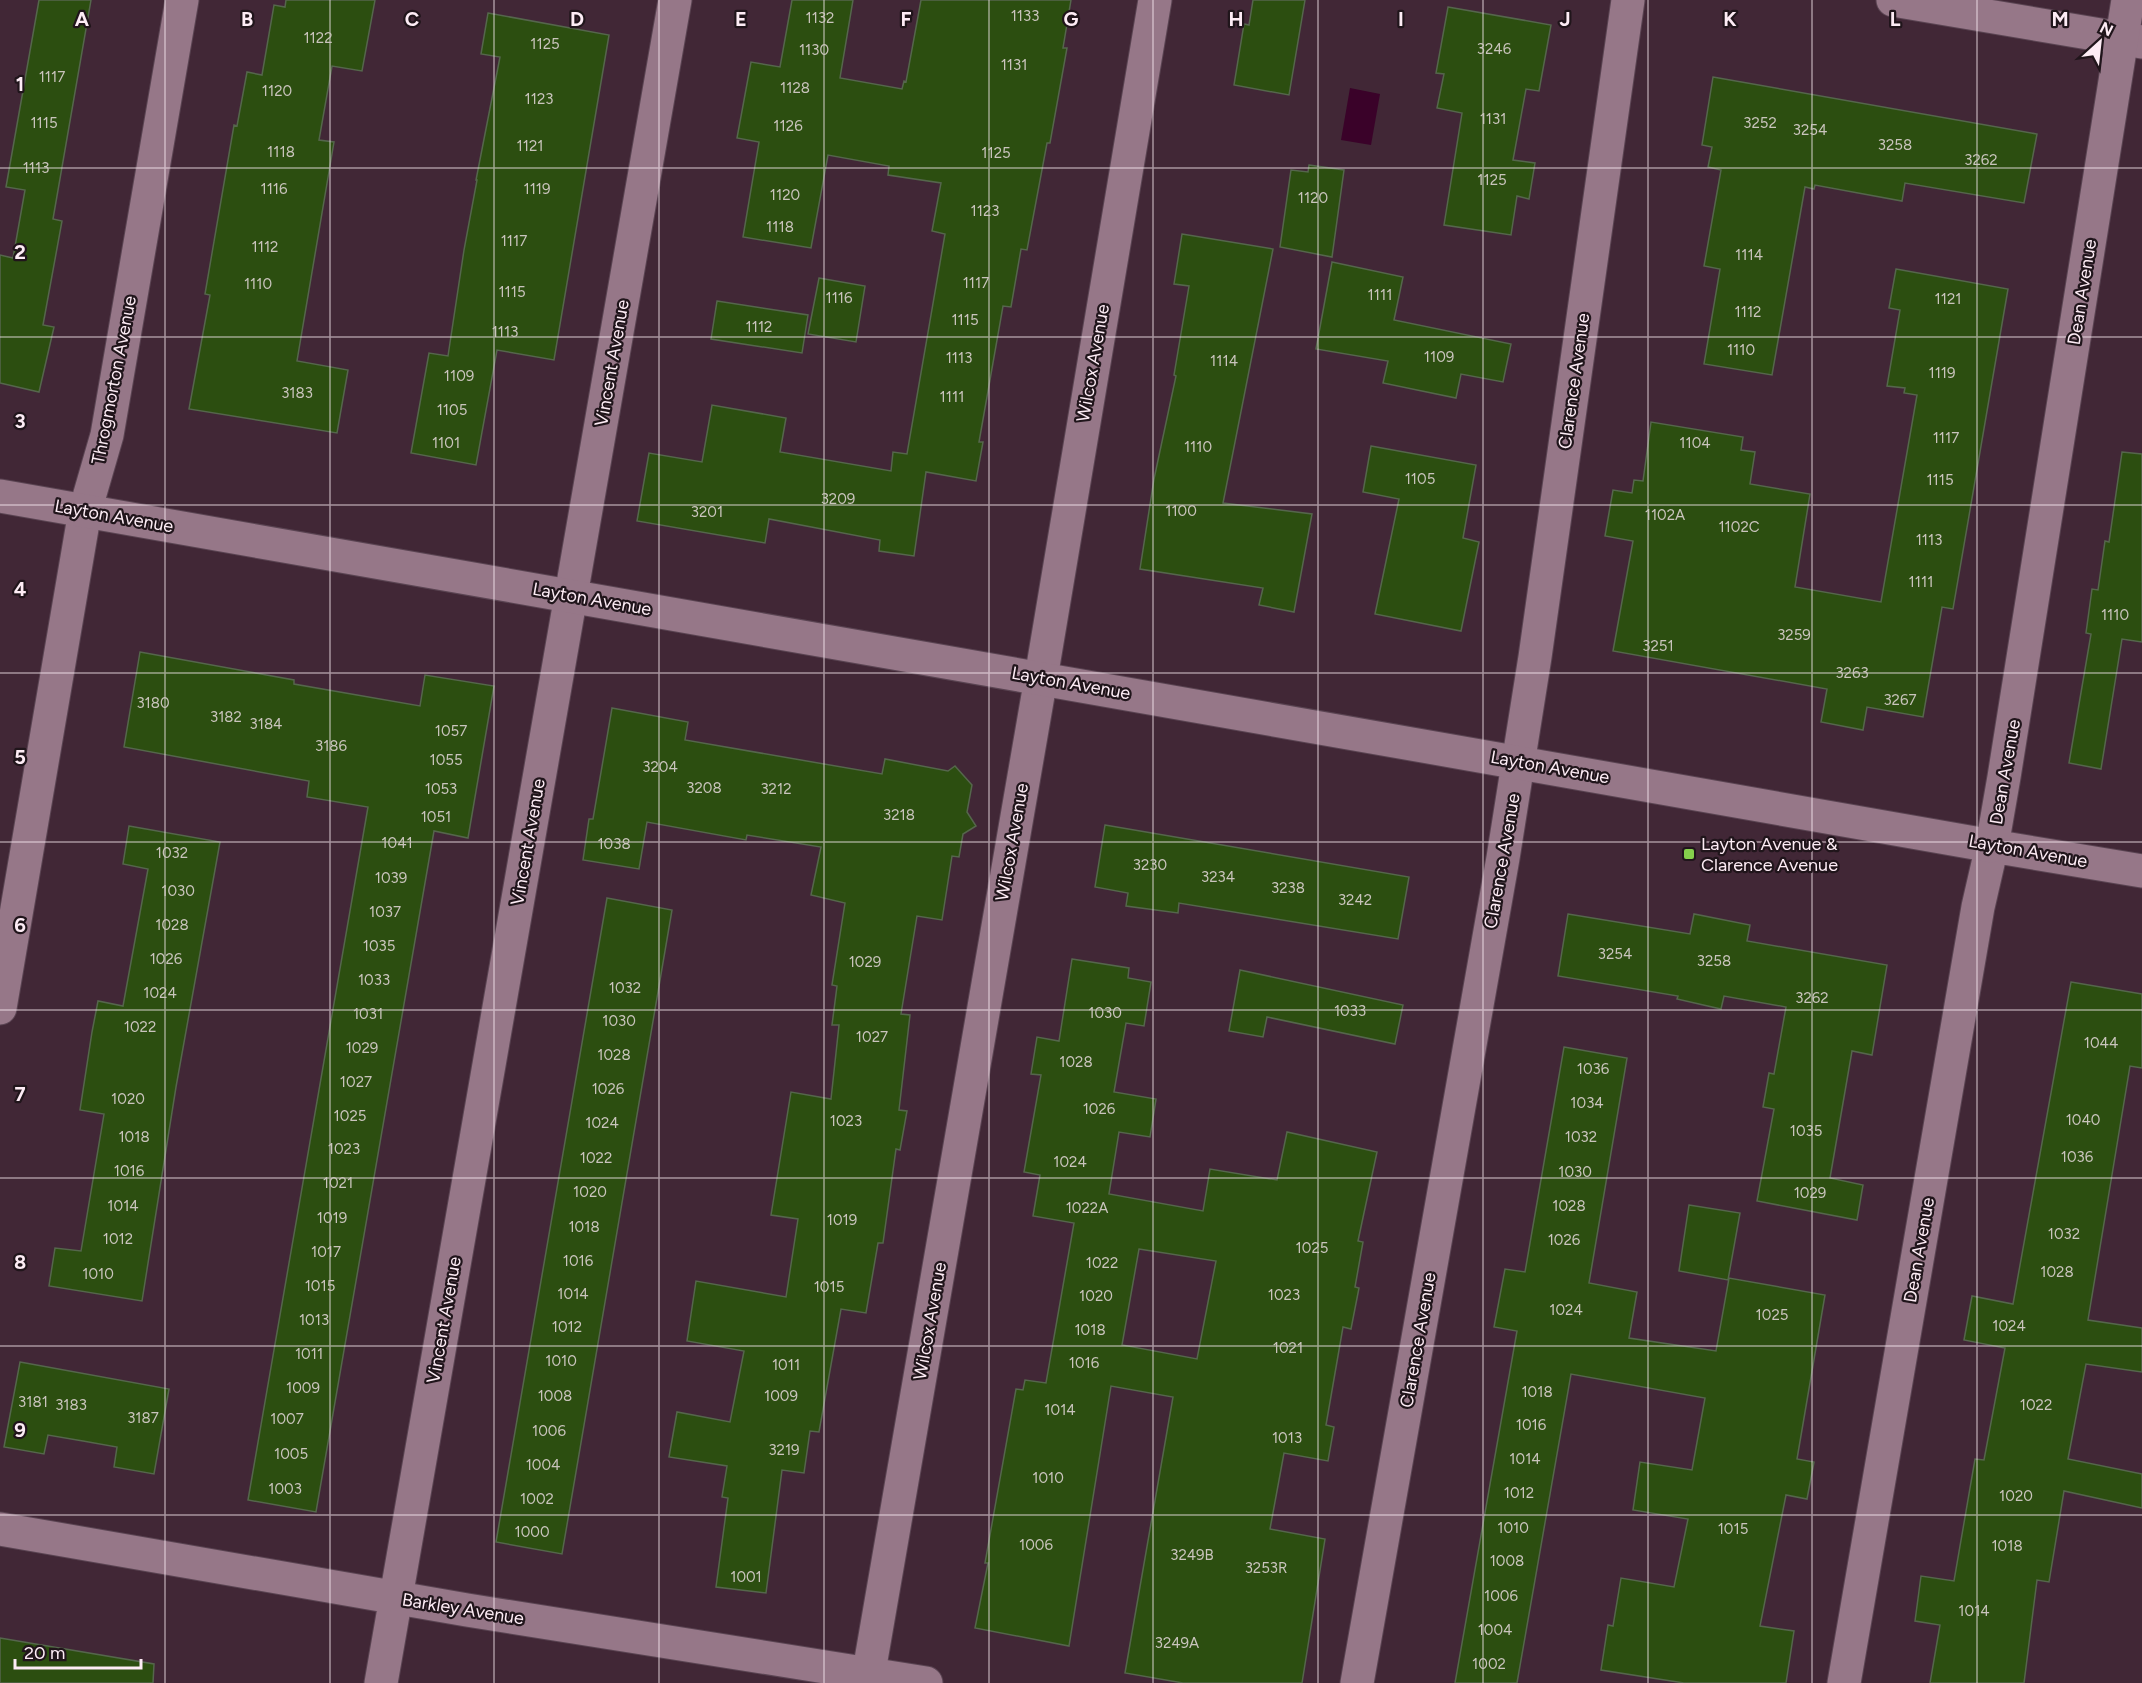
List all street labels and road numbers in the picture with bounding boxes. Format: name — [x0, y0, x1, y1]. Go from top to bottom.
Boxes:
street label: Dean Avenue — [2063, 237, 2101, 346]
street label: Throgmorton Avenue — [87, 294, 141, 466]
street label: Vincent Avenue — [590, 298, 634, 428]
street label: Wilcox Avenue — [1072, 302, 1114, 424]
street label: Clarence Avenue — [1554, 311, 1594, 450]
street label: Layton Avenue — [53, 495, 175, 537]
street label: Layton Avenue — [531, 578, 653, 620]
street label: Layton Avenue — [1010, 662, 1132, 704]
street label: Dean Avenue — [1985, 717, 2025, 826]
street label: Layton Avenue — [1489, 746, 1611, 788]
street label: Vincent Avenue — [506, 777, 550, 907]
street label: Wilcox Avenue — [991, 781, 1033, 903]
street label: Clarence Avenue — [1479, 791, 1525, 930]
street label: Layton Avenue — [1967, 830, 2089, 872]
street label: Dean Avenue — [1899, 1195, 1939, 1304]
street label: Vincent Avenue — [422, 1255, 466, 1385]
street label: Wilcox Avenue — [909, 1260, 951, 1382]
street label: Clarence Avenue — [1395, 1270, 1441, 1409]
street label: Barkley Avenue — [400, 1588, 526, 1630]

